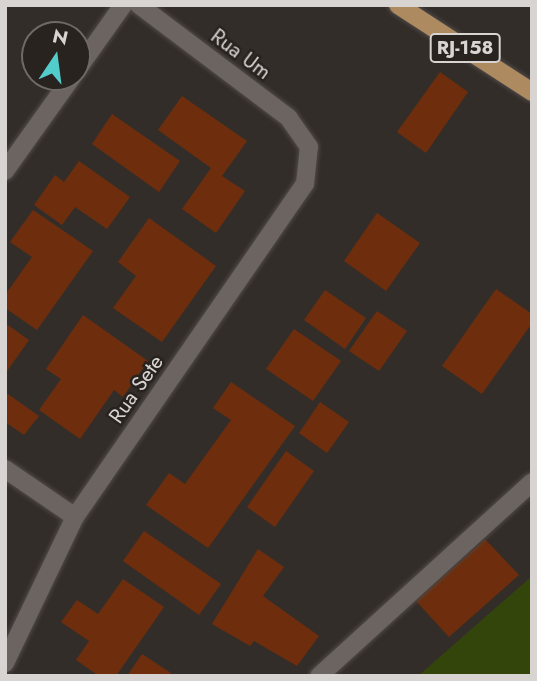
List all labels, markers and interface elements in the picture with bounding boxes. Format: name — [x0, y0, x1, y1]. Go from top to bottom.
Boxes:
north arrow — [21, 21, 91, 91]
text: N — [50, 22, 71, 52]
street label: Rua Um — [206, 23, 276, 85]
road number: RJ-158 — [428, 32, 502, 64]
street label: Rua Sete — [103, 350, 169, 428]

